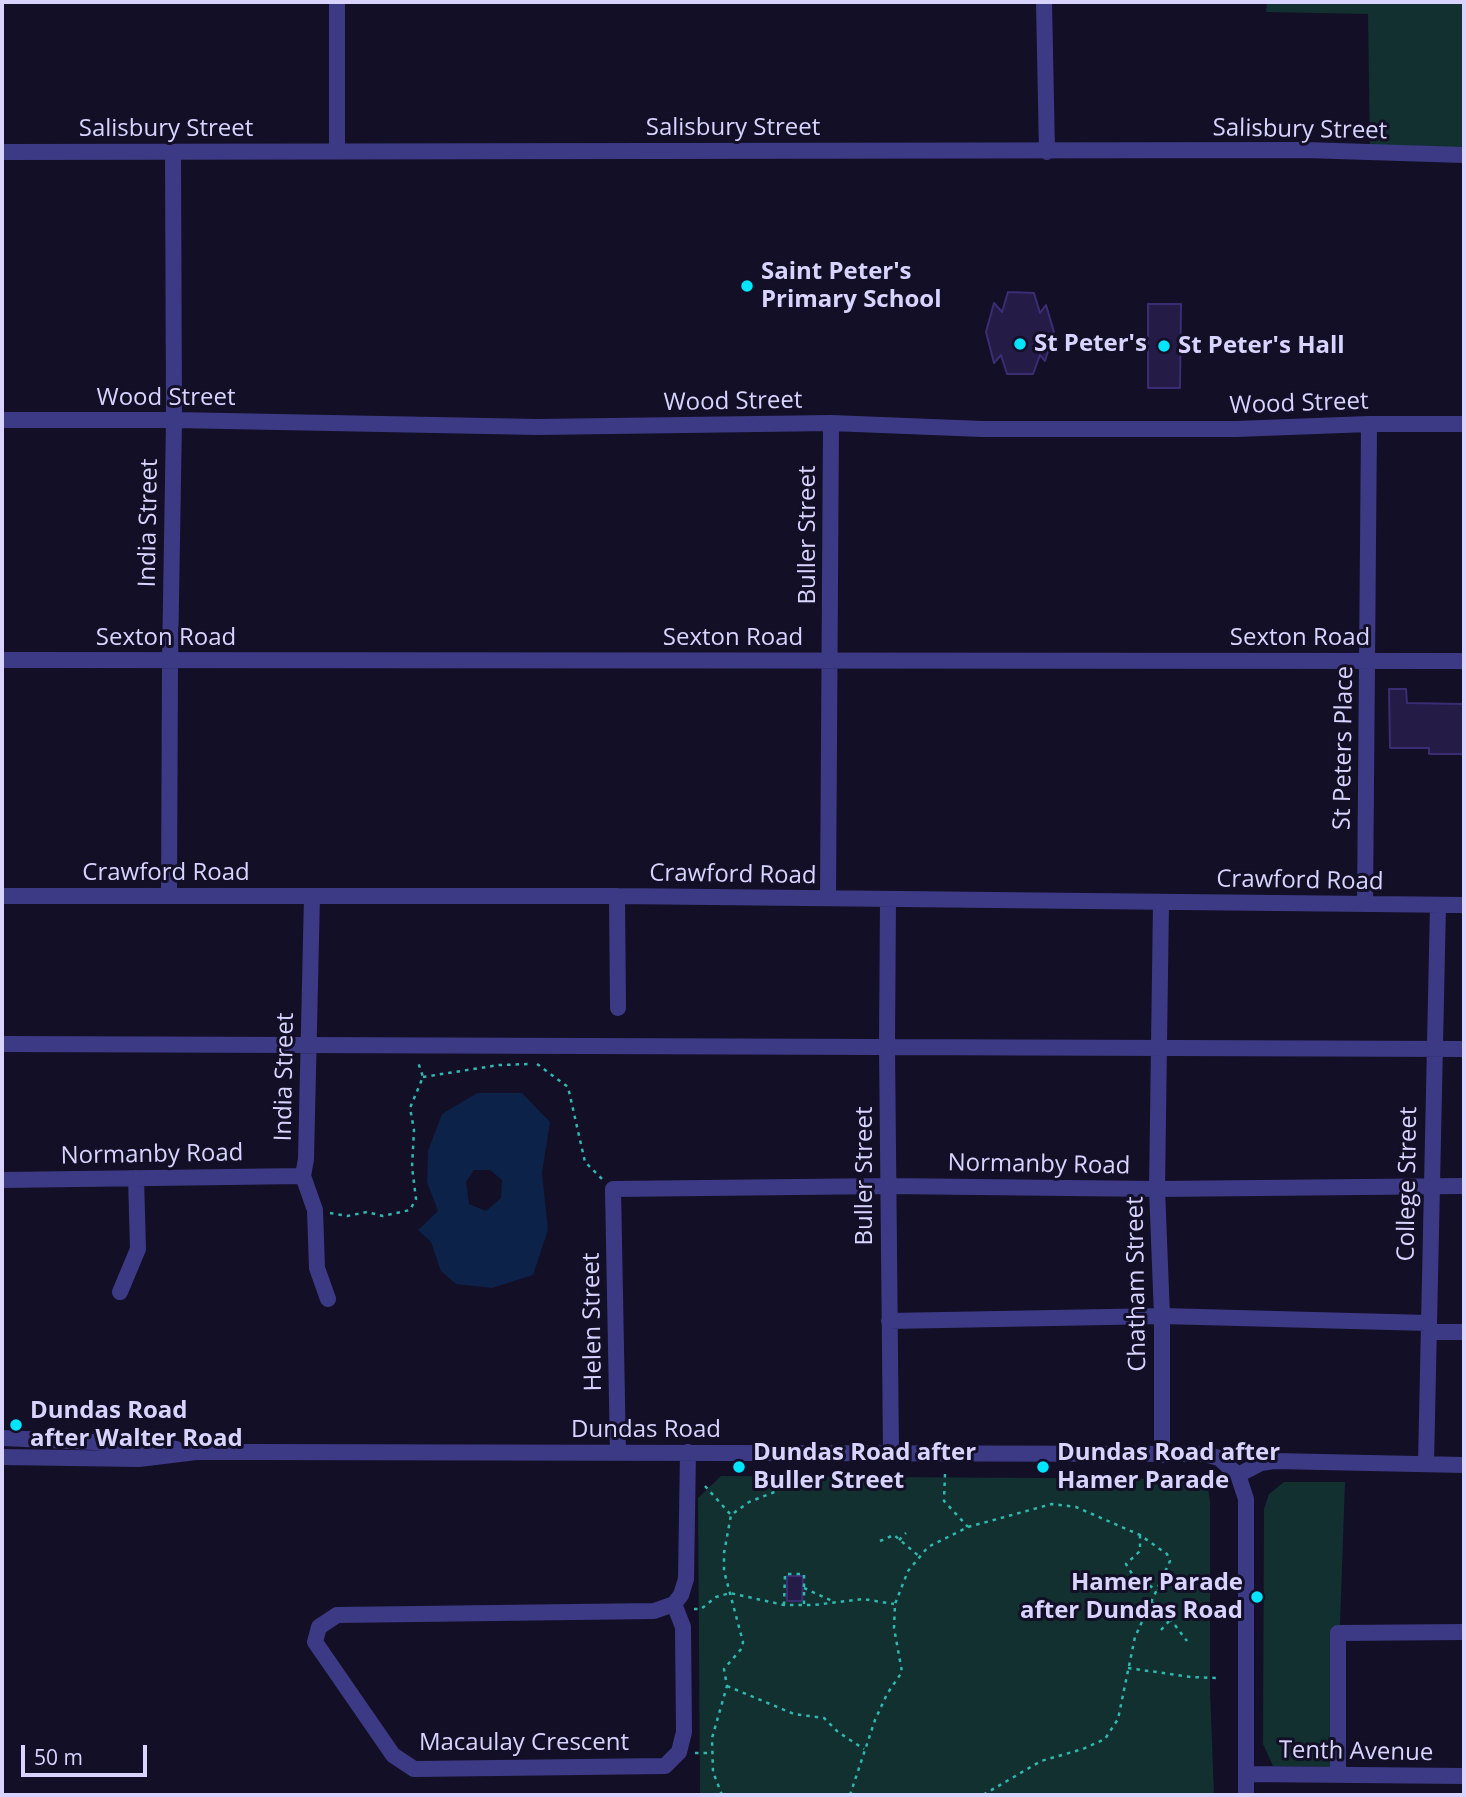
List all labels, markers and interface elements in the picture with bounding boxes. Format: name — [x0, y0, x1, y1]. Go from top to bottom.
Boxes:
street label: Salisbury Street — [646, 114, 820, 142]
street label: Salisbury Street — [1212, 114, 1388, 146]
street label: Salisbury Street — [79, 115, 253, 143]
place label: Saint Peter's Primary School — [761, 258, 942, 314]
marker: Saint Peter's Primary School — [739, 278, 755, 294]
place label: St Peter's — [1034, 330, 1147, 358]
place label: St Peter's Hall — [1178, 332, 1345, 360]
marker: St Peter's — [1012, 336, 1028, 352]
marker: St Peter's Hall — [1156, 338, 1172, 354]
street label: Wood Street — [97, 384, 235, 412]
street label: Wood Street — [663, 386, 803, 418]
street label: Wood Street — [1229, 387, 1369, 421]
street label: India Street — [133, 458, 165, 588]
street label: Buller Street — [794, 466, 822, 604]
street label: Sexton Road — [96, 624, 236, 652]
street label: Sexton Road — [663, 624, 803, 652]
street label: Sexton Road — [1230, 624, 1370, 652]
street label: St Peters Place — [1328, 666, 1360, 830]
street label: Crawford Road — [82, 859, 250, 887]
street label: Crawford Road — [649, 859, 817, 891]
street label: Crawford Road — [1216, 865, 1384, 897]
street label: India Street — [269, 1012, 301, 1142]
street label: College Street — [1392, 1106, 1424, 1262]
street label: Buller Street — [851, 1107, 879, 1245]
street label: Normanby Road — [60, 1139, 244, 1171]
street label: Normanby Road — [947, 1149, 1131, 1181]
street label: Chatham Street — [1121, 1196, 1153, 1372]
street label: Helen Street — [577, 1252, 609, 1392]
place label: Dundas Road after Walter Road — [30, 1397, 243, 1453]
street label: Dundas Road — [571, 1416, 721, 1444]
marker: Dundas Road after Walter Road — [8, 1417, 24, 1433]
place label: Dundas Road after Buller Street — [753, 1439, 976, 1495]
place label: Dundas Road after Hamer Parade — [1057, 1439, 1280, 1495]
marker: Dundas Road after Buller Street — [731, 1459, 747, 1475]
marker: Dundas Road after Hamer Parade — [1035, 1459, 1051, 1475]
place label: Hamer Parade after Dundas Road — [1020, 1569, 1243, 1625]
marker: Hamer Parade after Dundas Road — [1249, 1589, 1265, 1605]
street label: Macaulay Crescent — [419, 1729, 629, 1757]
scale bar — [24, 1730, 150, 1774]
street label: Tenth Avenue — [1279, 1736, 1433, 1768]
text: 50 m — [34, 1743, 83, 1771]

